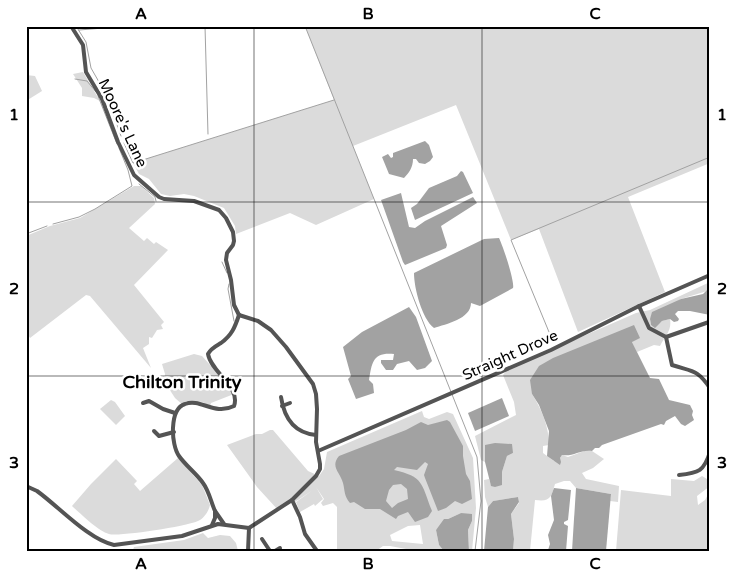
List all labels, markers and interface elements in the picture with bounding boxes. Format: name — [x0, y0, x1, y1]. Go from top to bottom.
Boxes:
text: A — [135, 4, 147, 24]
text: B — [362, 4, 374, 24]
text: C — [589, 4, 601, 24]
street label: Moore's Lane — [95, 76, 151, 170]
text: 1 — [9, 105, 19, 125]
text: 1 — [717, 105, 727, 125]
text: 2 — [9, 279, 19, 299]
text: 2 — [717, 279, 727, 299]
street label: Straight Drove — [459, 326, 561, 384]
district label: Chilton Trinity — [123, 371, 242, 393]
text: 3 — [9, 453, 19, 473]
text: 3 — [717, 453, 727, 473]
text: A — [135, 554, 147, 574]
text: B — [362, 554, 374, 574]
text: C — [589, 554, 601, 574]

